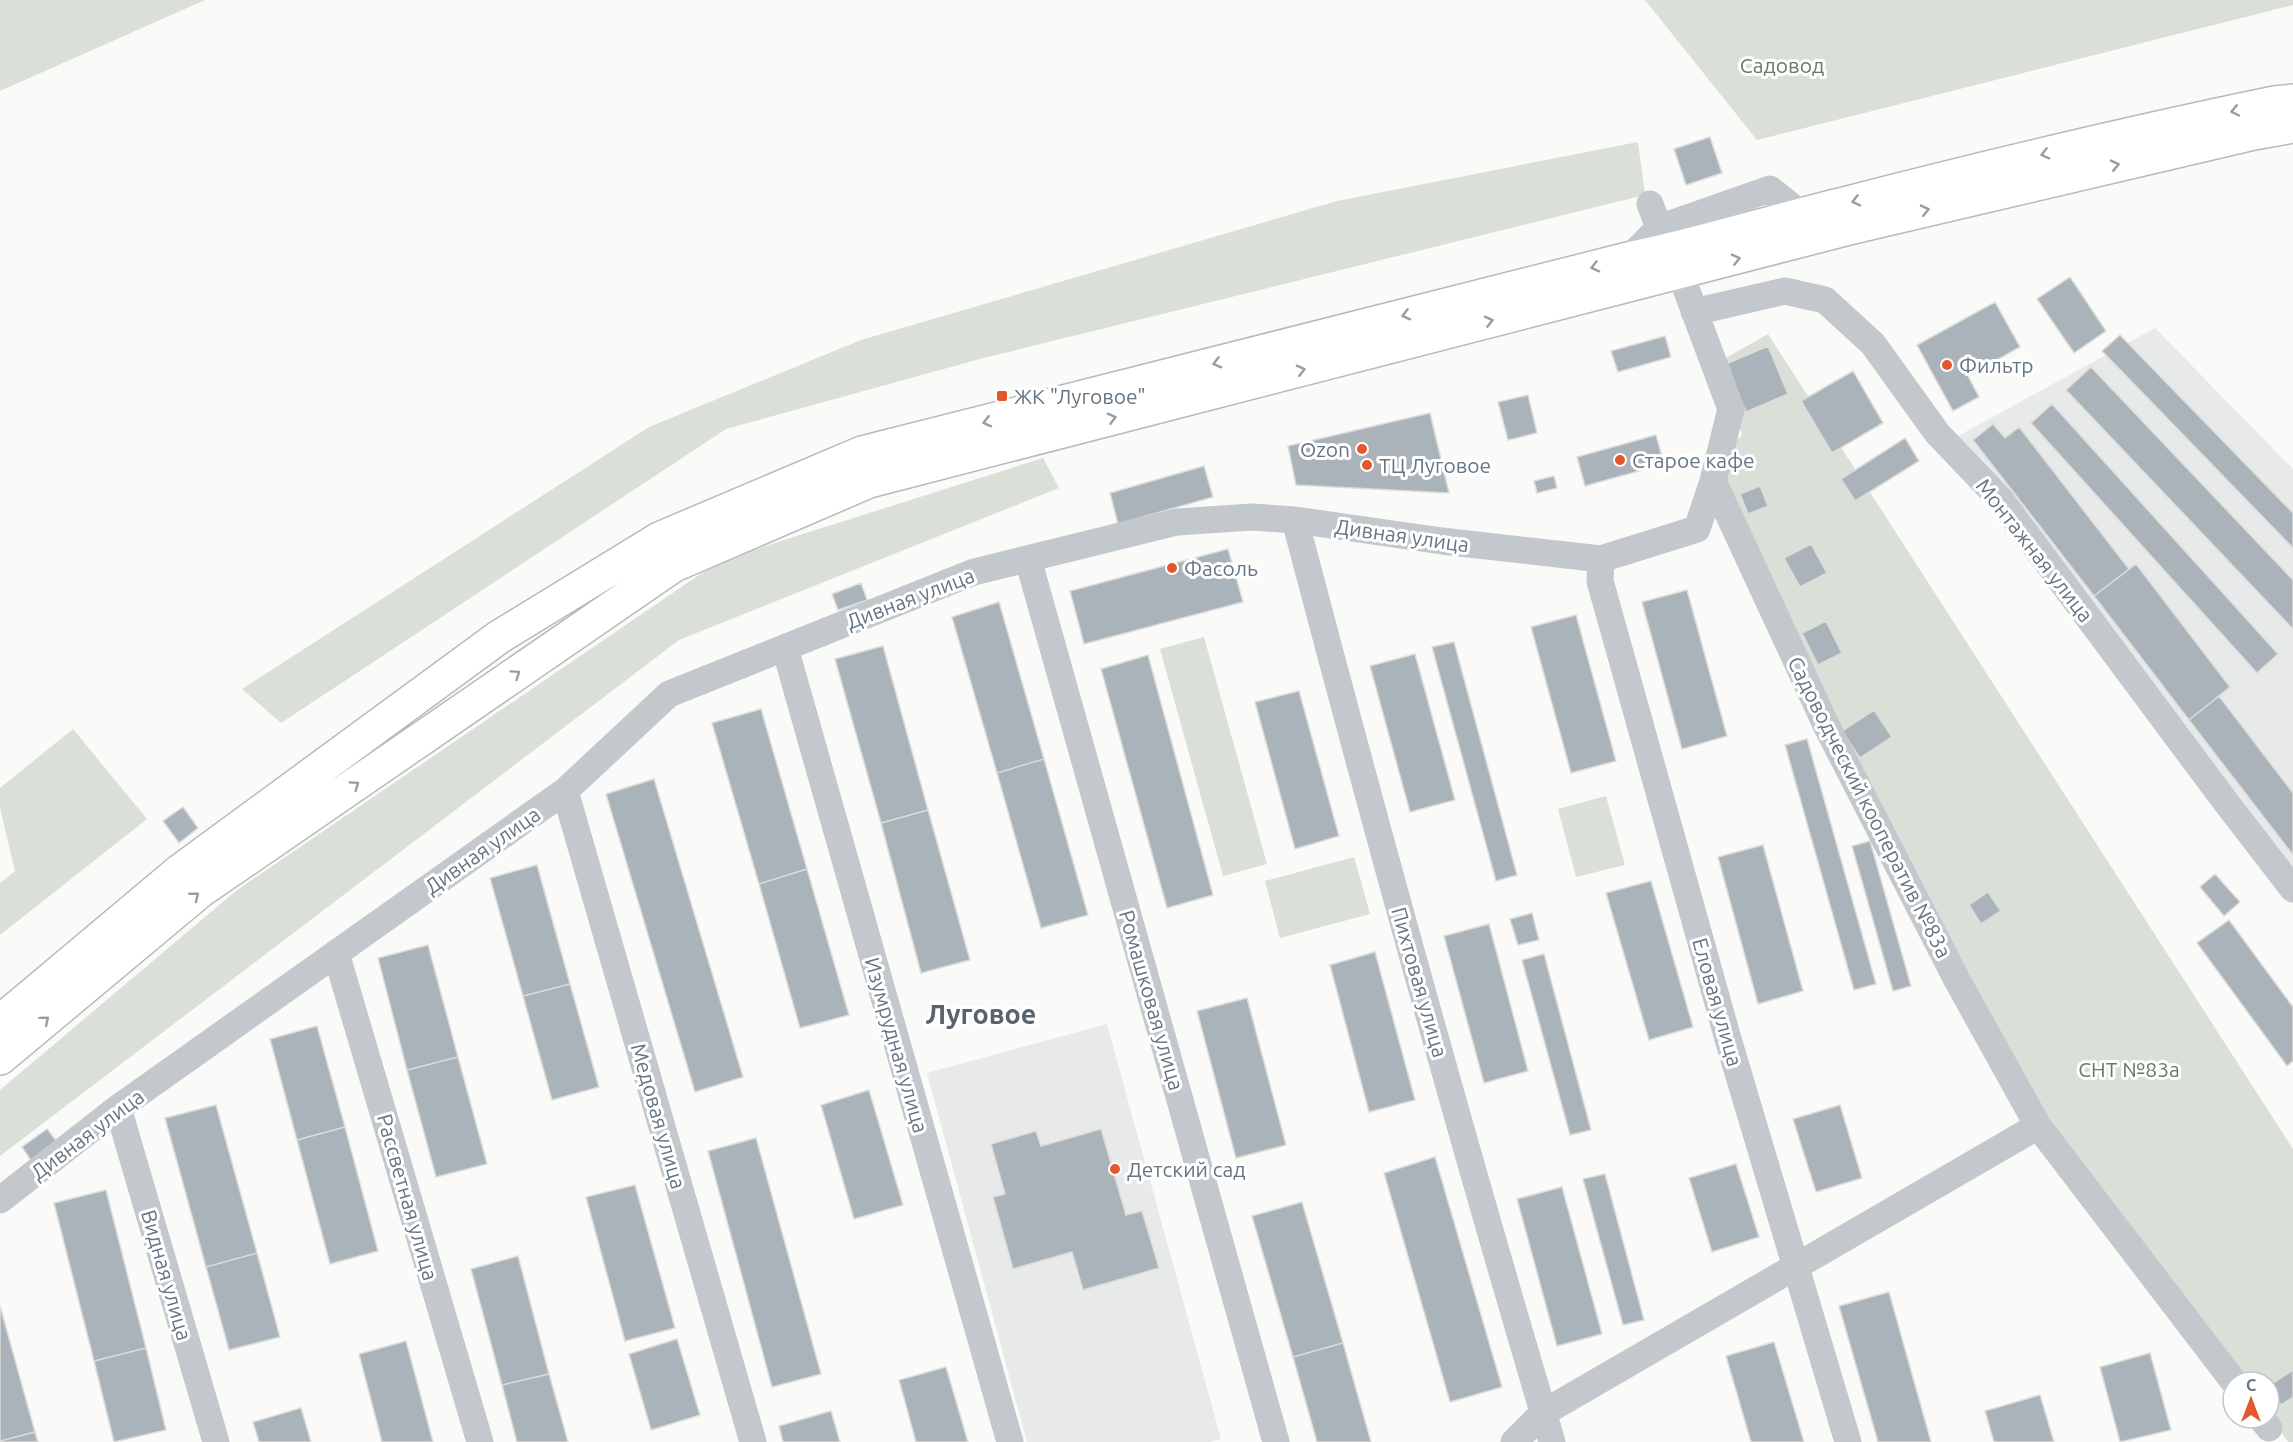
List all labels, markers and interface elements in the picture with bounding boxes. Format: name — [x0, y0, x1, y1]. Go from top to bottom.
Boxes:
park label: Садовод — [1740, 53, 1824, 77]
one-way arrow — [2231, 104, 2241, 117]
one-way arrow — [2040, 146, 2050, 159]
one-way arrow — [2109, 159, 2119, 172]
one-way arrow — [1851, 193, 1861, 206]
one-way arrow — [1920, 205, 1930, 218]
one-way arrow — [1731, 253, 1741, 266]
one-way arrow — [1590, 260, 1600, 273]
one-way arrow — [1401, 308, 1411, 321]
one-way arrow — [1484, 315, 1494, 328]
place label: Фильтр — [1959, 353, 2034, 377]
one-way arrow — [1212, 356, 1222, 369]
marker: Фильтр — [1940, 358, 1954, 372]
one-way arrow — [1295, 364, 1305, 377]
place label: ЖК "Луговое" — [1014, 384, 1146, 408]
marker: ЖК "Луговое" — [995, 389, 1009, 403]
one-way arrow — [1107, 413, 1117, 426]
one-way arrow — [982, 414, 992, 427]
place label: Ozon — [1300, 437, 1350, 461]
marker: Ozon — [1355, 442, 1369, 456]
place label: Старое кафе — [1632, 448, 1755, 472]
place label: ТЦ Луговое — [1379, 453, 1491, 477]
marker: Старое кафе — [1613, 453, 1627, 467]
marker: ТЦ Луговое — [1360, 458, 1374, 472]
street label: Монтажная улица — [1972, 474, 2098, 626]
street label: Дивная улица — [1333, 514, 1471, 556]
place label: Фасоль — [1184, 556, 1258, 580]
marker: Фасоль — [1165, 561, 1179, 575]
street label: Дивная улица — [843, 563, 977, 633]
street label: Садоводческий кооператив №83а — [1783, 652, 1957, 962]
one-way arrow — [509, 670, 520, 681]
one-way arrow — [349, 781, 360, 792]
street label: Дивная улица — [420, 801, 544, 899]
one-way arrow — [188, 892, 199, 903]
street label: Пихтовая улица — [1387, 904, 1453, 1060]
street label: Ромашковая улица — [1115, 907, 1189, 1093]
street label: Еловая улица — [1688, 935, 1748, 1069]
street label: Изумрудная улица — [860, 954, 934, 1136]
district label: Луговое — [926, 999, 1036, 1029]
one-way arrow — [38, 1017, 49, 1028]
street label: Медовая улица — [627, 1040, 691, 1192]
park label: СНТ №83а — [2078, 1057, 2180, 1081]
street label: Дивная улица — [26, 1084, 148, 1184]
street label: Рассветная улица — [373, 1111, 443, 1283]
place label: Детский сад — [1127, 1157, 1246, 1181]
marker: Детский сад — [1108, 1162, 1122, 1176]
street label: Видная улица — [137, 1207, 197, 1343]
north arrow — [2221, 1370, 2281, 1430]
text: С — [2246, 1376, 2256, 1394]

